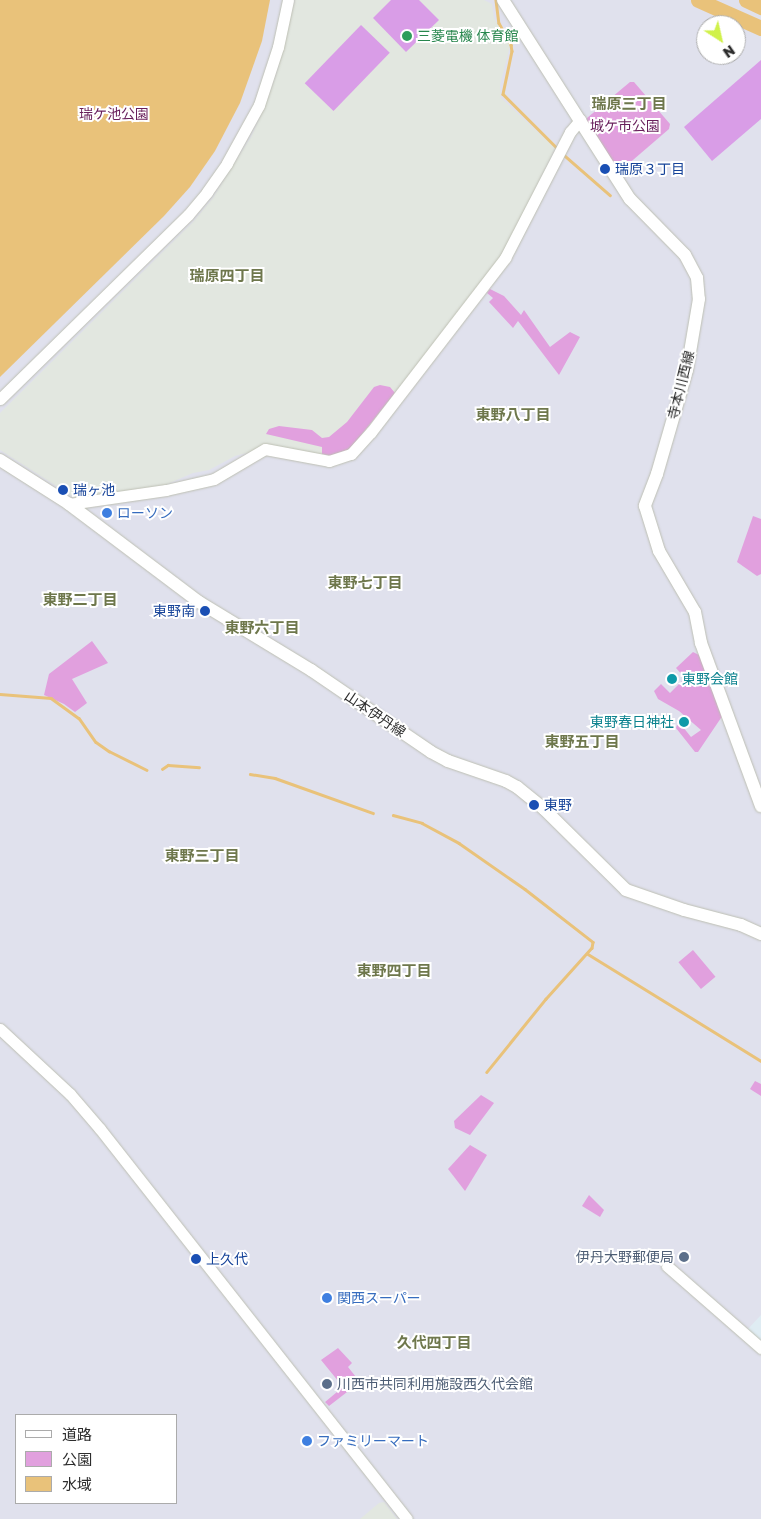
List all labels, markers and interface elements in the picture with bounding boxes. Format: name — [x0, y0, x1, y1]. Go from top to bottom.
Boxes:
north arrow — [696, 15, 746, 65]
place label: 三菱電機 体育館 — [417, 28, 518, 44]
marker: 三菱電機 体育館 — [401, 30, 413, 42]
text: N — [720, 42, 739, 62]
district label: 瑞原三丁目 — [592, 95, 666, 113]
park label: 瑞ケ池公園 — [79, 106, 149, 122]
park label: 城ケ市公園 — [590, 118, 660, 134]
place label: 瑞原３丁目 — [615, 161, 685, 177]
marker: 瑞原３丁目 — [599, 163, 611, 175]
district label: 瑞原四丁目 — [190, 267, 264, 285]
street label: 寺本川西線 — [664, 349, 698, 421]
district label: 東野八丁目 — [476, 406, 550, 424]
place label: 瑞ヶ池 — [73, 482, 115, 498]
marker: 瑞ヶ池 — [57, 484, 69, 496]
place label: ローソン — [117, 505, 173, 521]
marker: ローソン — [101, 507, 113, 519]
district label: 東野七丁目 — [328, 574, 402, 592]
district label: 東野二丁目 — [43, 591, 117, 609]
place label: 東野南 — [153, 603, 195, 619]
marker: 東野南 — [199, 605, 211, 617]
district label: 東野六丁目 — [225, 619, 299, 637]
place label: 東野会館 — [682, 671, 738, 687]
marker: 東野会館 — [666, 673, 678, 685]
street label: 山本伊丹線 — [341, 687, 409, 741]
place label: 東野春日神社 — [590, 714, 674, 730]
marker: 東野春日神社 — [678, 716, 690, 728]
district label: 東野五丁目 — [545, 733, 619, 751]
place label: 東野 — [544, 797, 572, 813]
marker: 東野 — [528, 799, 540, 811]
district label: 東野三丁目 — [165, 847, 239, 865]
district label: 東野四丁目 — [357, 962, 431, 980]
place label: 伊丹大野郵便局 — [576, 1249, 674, 1265]
place label: 上久代 — [206, 1251, 248, 1267]
marker: 伊丹大野郵便局 — [678, 1251, 690, 1263]
marker: 上久代 — [190, 1253, 202, 1265]
place label: 関西スーパー — [337, 1290, 421, 1306]
marker: 関西スーパー — [321, 1292, 333, 1304]
district label: 久代四丁目 — [397, 1334, 471, 1352]
place label: 川西市共同利用施設西久代会館 — [337, 1376, 533, 1392]
marker: 川西市共同利用施設西久代会館 — [321, 1378, 333, 1390]
legend — [15, 1414, 178, 1504]
text: 道路 — [62, 1425, 92, 1443]
place label: ファミリーマート — [317, 1433, 429, 1449]
marker: ファミリーマート — [301, 1435, 313, 1447]
text: 公園 — [62, 1450, 92, 1468]
text: 水域 — [62, 1475, 92, 1493]

